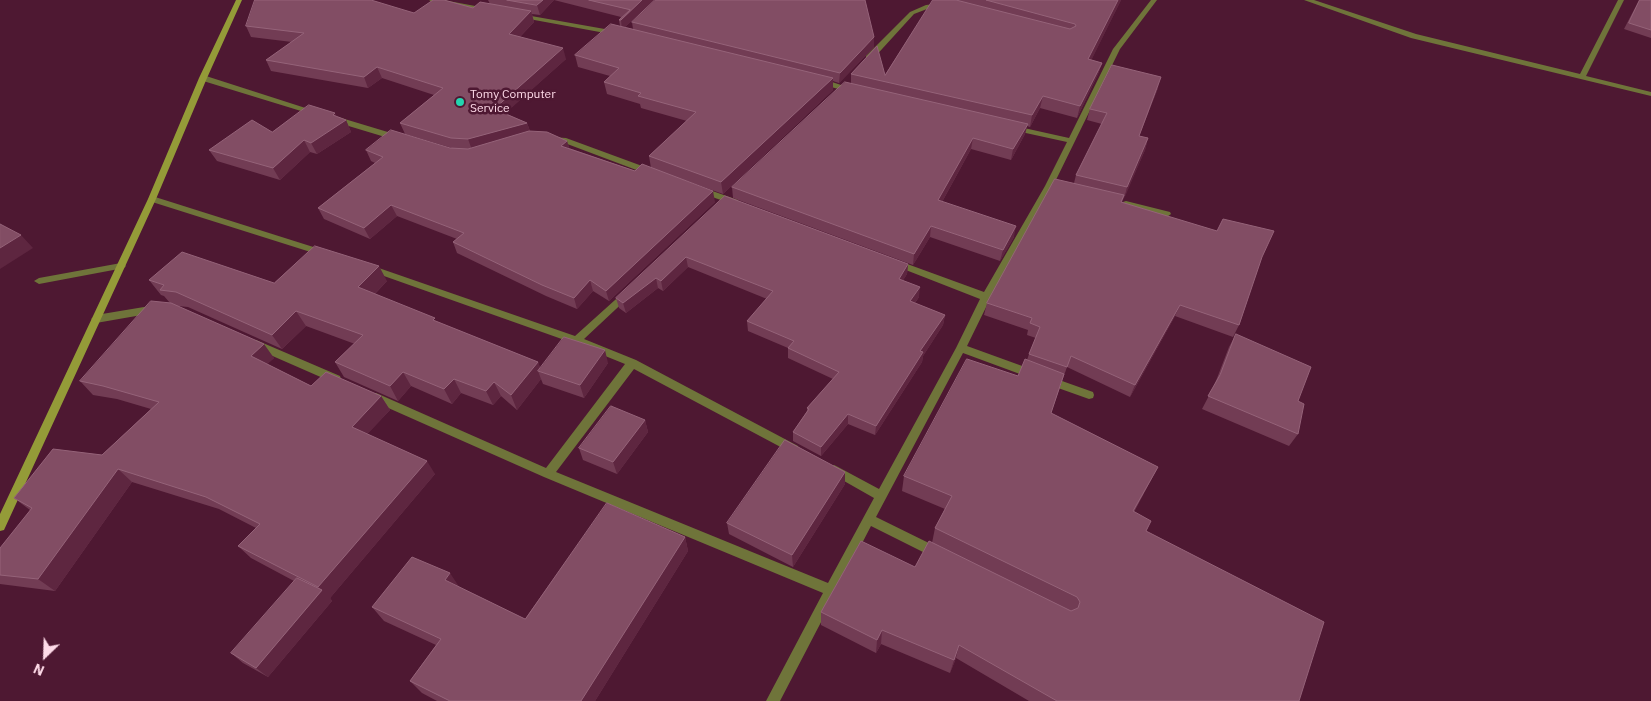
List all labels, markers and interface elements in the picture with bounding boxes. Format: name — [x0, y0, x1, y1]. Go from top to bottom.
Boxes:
place label: Tomy Computer Service — [470, 88, 556, 116]
marker: Tomy Computer Service — [454, 96, 466, 108]
north arrow — [20, 631, 70, 681]
text: N — [31, 659, 47, 680]

